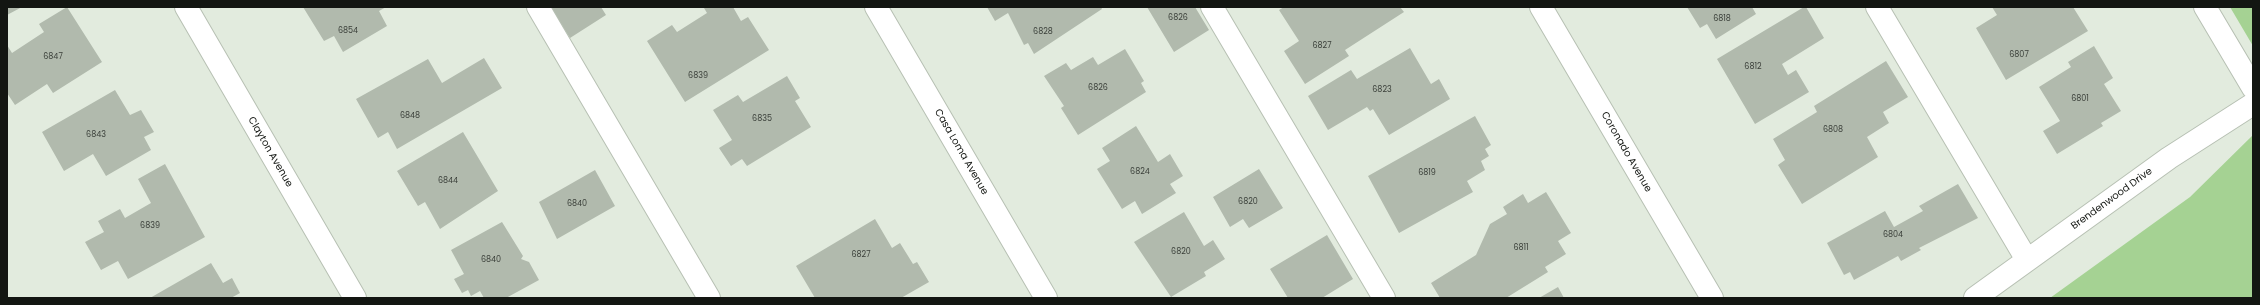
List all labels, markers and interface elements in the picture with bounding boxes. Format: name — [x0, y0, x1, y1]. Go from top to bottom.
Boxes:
house number: 6826 — [1168, 13, 1188, 23]
house number: 6818 — [1713, 14, 1731, 24]
house number: 6854 — [338, 26, 358, 36]
house number: 6828 — [1033, 27, 1053, 37]
house number: 6827 — [1312, 41, 1332, 51]
house number: 6807 — [2009, 50, 2029, 60]
house number: 6847 — [43, 52, 63, 62]
house number: 6812 — [1744, 62, 1762, 72]
house number: 6839 — [688, 71, 708, 81]
house number: 6826 — [1088, 83, 1108, 93]
house number: 6823 — [1372, 85, 1392, 95]
house number: 6801 — [2071, 94, 2089, 104]
street label: Casa Loma Avenue — [932, 107, 990, 197]
street label: Coronado Avenue — [1598, 110, 1654, 194]
house number: 6848 — [400, 111, 420, 121]
house number: 6835 — [752, 114, 772, 124]
street label: Clayton Avenue — [245, 115, 295, 189]
house number: 6808 — [1823, 125, 1843, 135]
house number: 6843 — [86, 130, 106, 140]
street label: Brendenwood Drive — [2069, 166, 2155, 232]
house number: 6824 — [1130, 167, 1150, 177]
house number: 6819 — [1418, 168, 1436, 178]
house number: 6844 — [438, 176, 458, 186]
house number: 6820 — [1238, 197, 1258, 207]
house number: 6840 — [567, 199, 587, 209]
house number: 6839 — [140, 221, 160, 231]
house number: 6804 — [1883, 230, 1903, 240]
house number: 6811 — [1513, 243, 1529, 253]
house number: 6820 — [1171, 247, 1191, 257]
house number: 6827 — [851, 250, 871, 260]
house number: 6840 — [481, 255, 501, 265]

